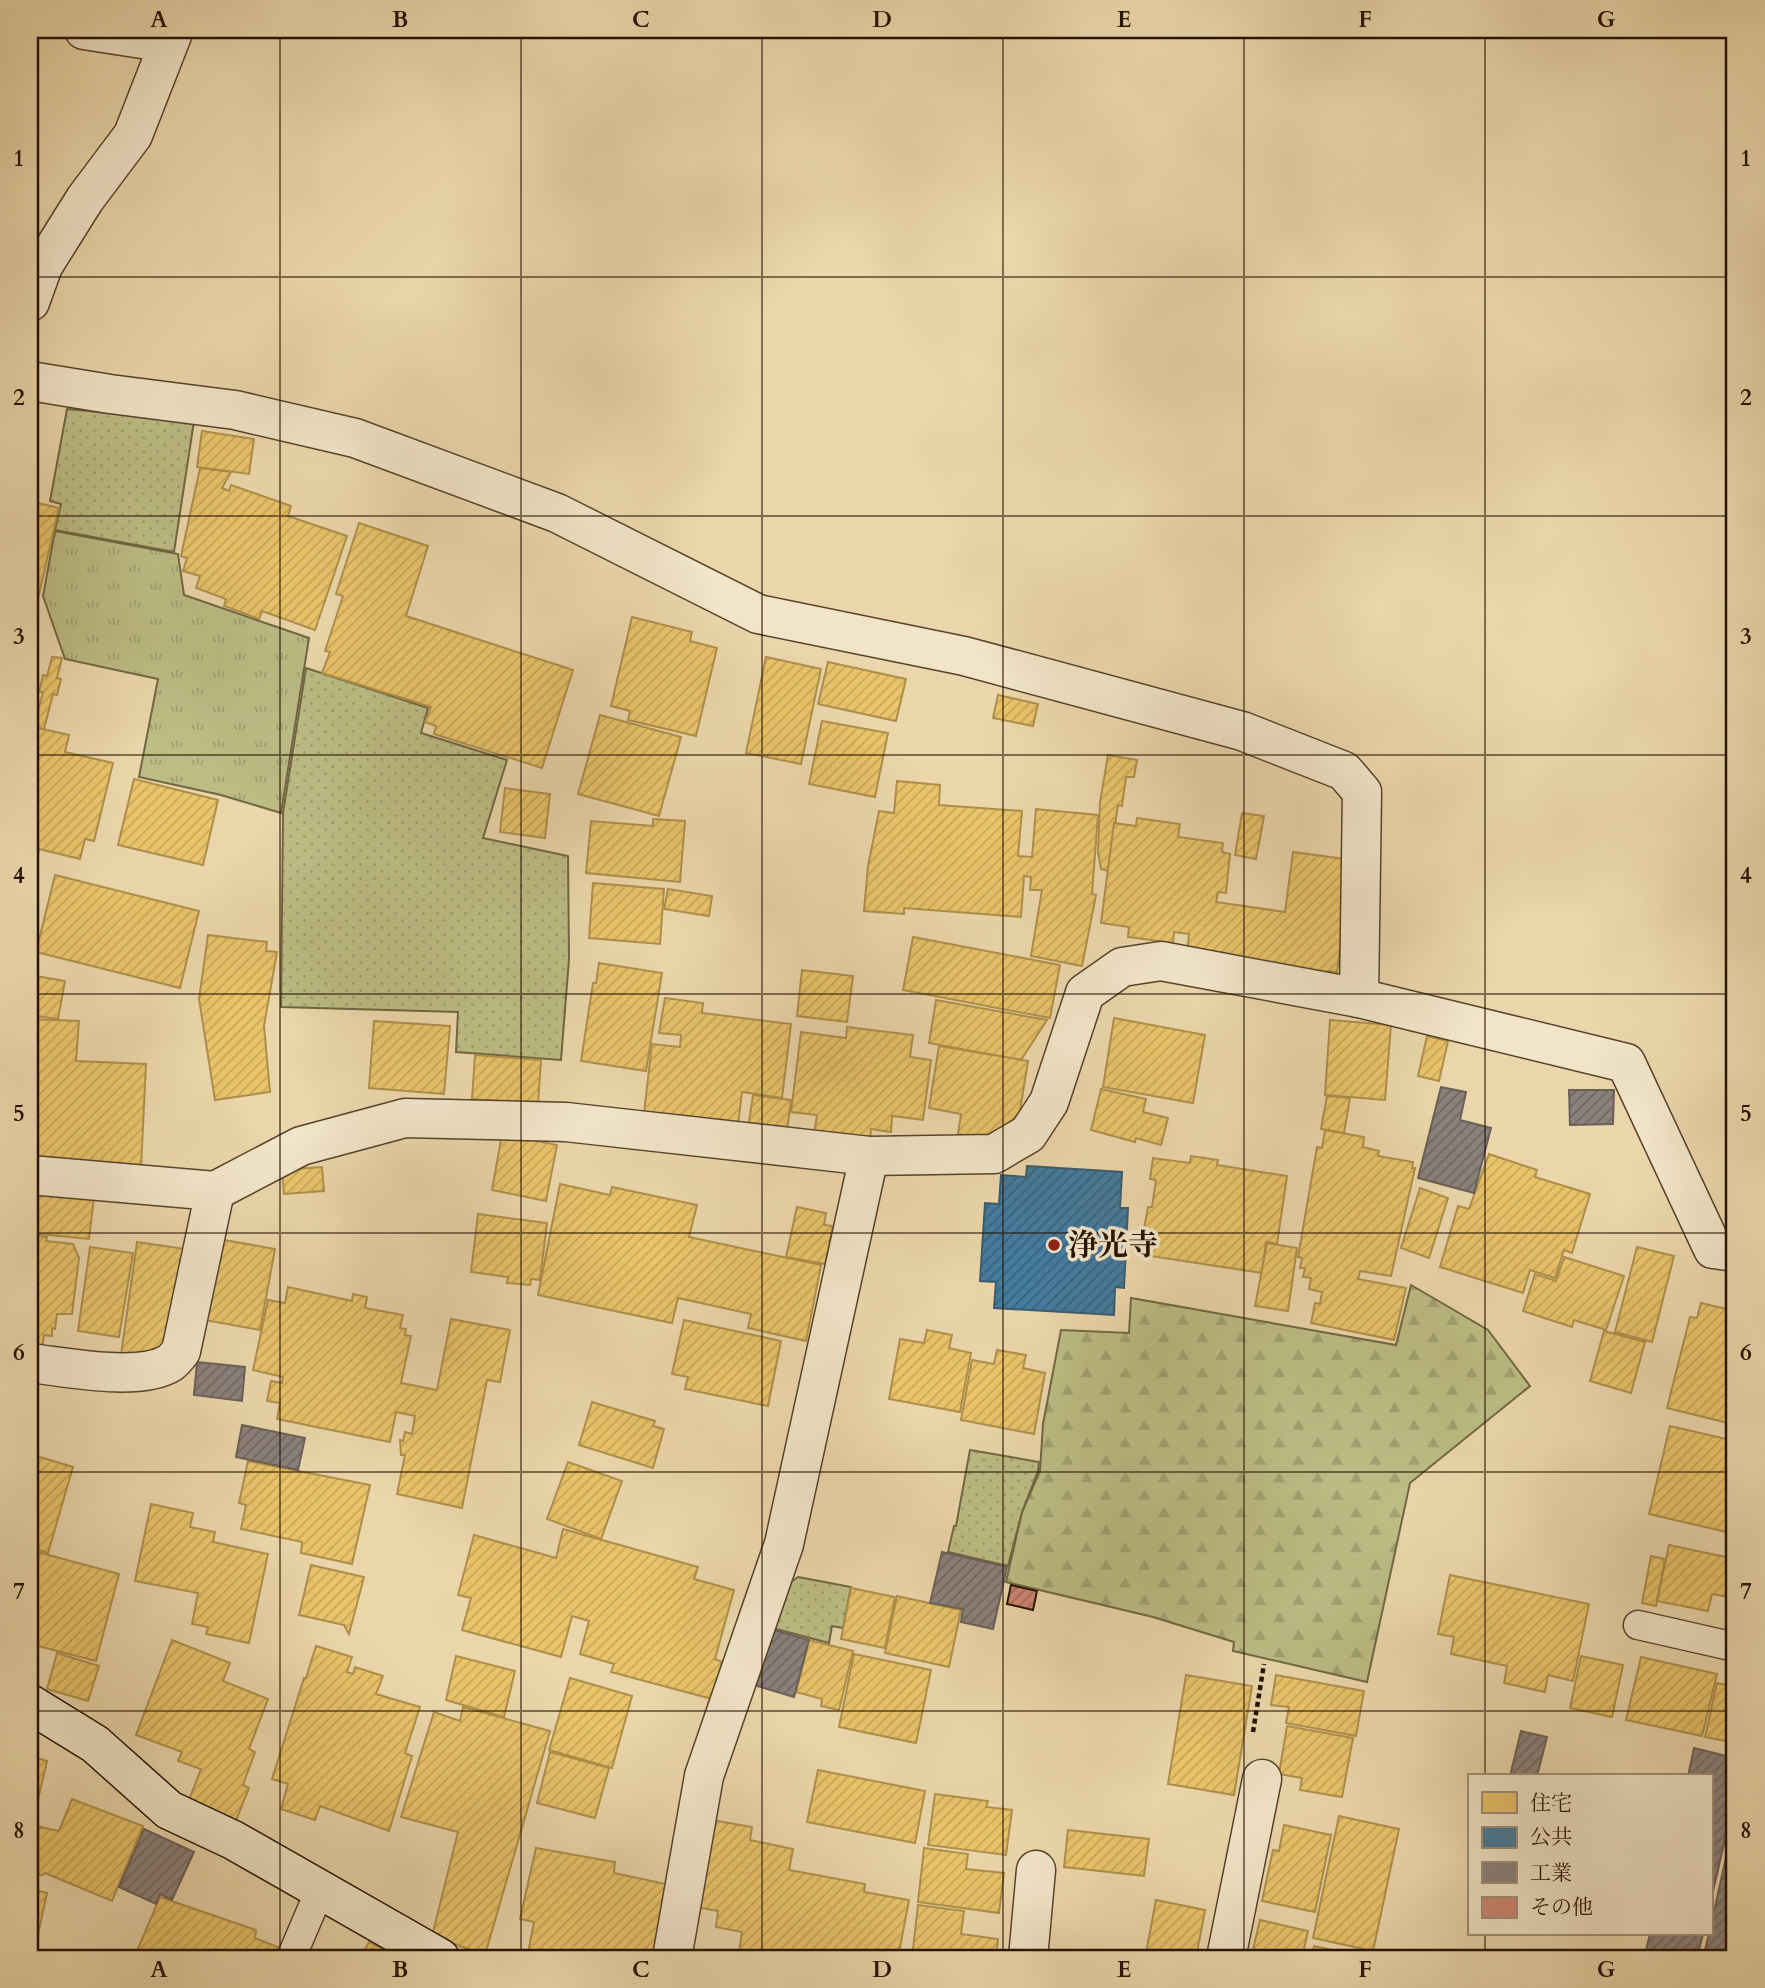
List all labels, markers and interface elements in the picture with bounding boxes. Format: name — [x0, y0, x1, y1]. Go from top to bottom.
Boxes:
text: A — [150, 4, 168, 35]
text: B — [392, 4, 408, 35]
text: C — [632, 4, 650, 35]
text: D — [872, 4, 892, 35]
text: E — [1117, 4, 1131, 35]
text: F — [1358, 4, 1372, 35]
text: G — [1597, 4, 1616, 35]
text: 1 — [13, 143, 25, 174]
text: 1 — [1740, 143, 1752, 174]
text: 2 — [13, 382, 25, 413]
text: 2 — [1740, 382, 1752, 413]
text: 3 — [13, 621, 25, 652]
text: 3 — [1740, 621, 1752, 652]
text: 4 — [13, 860, 25, 891]
text: 4 — [1740, 860, 1752, 891]
text: 5 — [13, 1098, 25, 1129]
text: 5 — [1740, 1098, 1752, 1129]
place label: 浄光寺 — [1068, 1225, 1158, 1266]
marker: 浄光寺 — [1046, 1237, 1062, 1253]
text: 6 — [13, 1337, 25, 1368]
text: 6 — [1740, 1337, 1752, 1368]
text: 7 — [13, 1576, 25, 1607]
text: 7 — [1740, 1576, 1752, 1607]
legend — [1468, 1774, 1712, 1936]
text: 住宅 — [1530, 1789, 1572, 1818]
text: 8 — [13, 1815, 25, 1846]
text: 8 — [1740, 1815, 1752, 1846]
text: 公共 — [1530, 1823, 1572, 1852]
text: 工業 — [1530, 1859, 1572, 1888]
text: その他 — [1530, 1893, 1593, 1922]
text: A — [150, 1954, 168, 1985]
text: B — [392, 1954, 408, 1985]
text: C — [632, 1954, 650, 1985]
text: D — [872, 1954, 892, 1985]
text: E — [1117, 1954, 1131, 1985]
text: F — [1358, 1954, 1372, 1985]
text: G — [1597, 1954, 1616, 1985]

